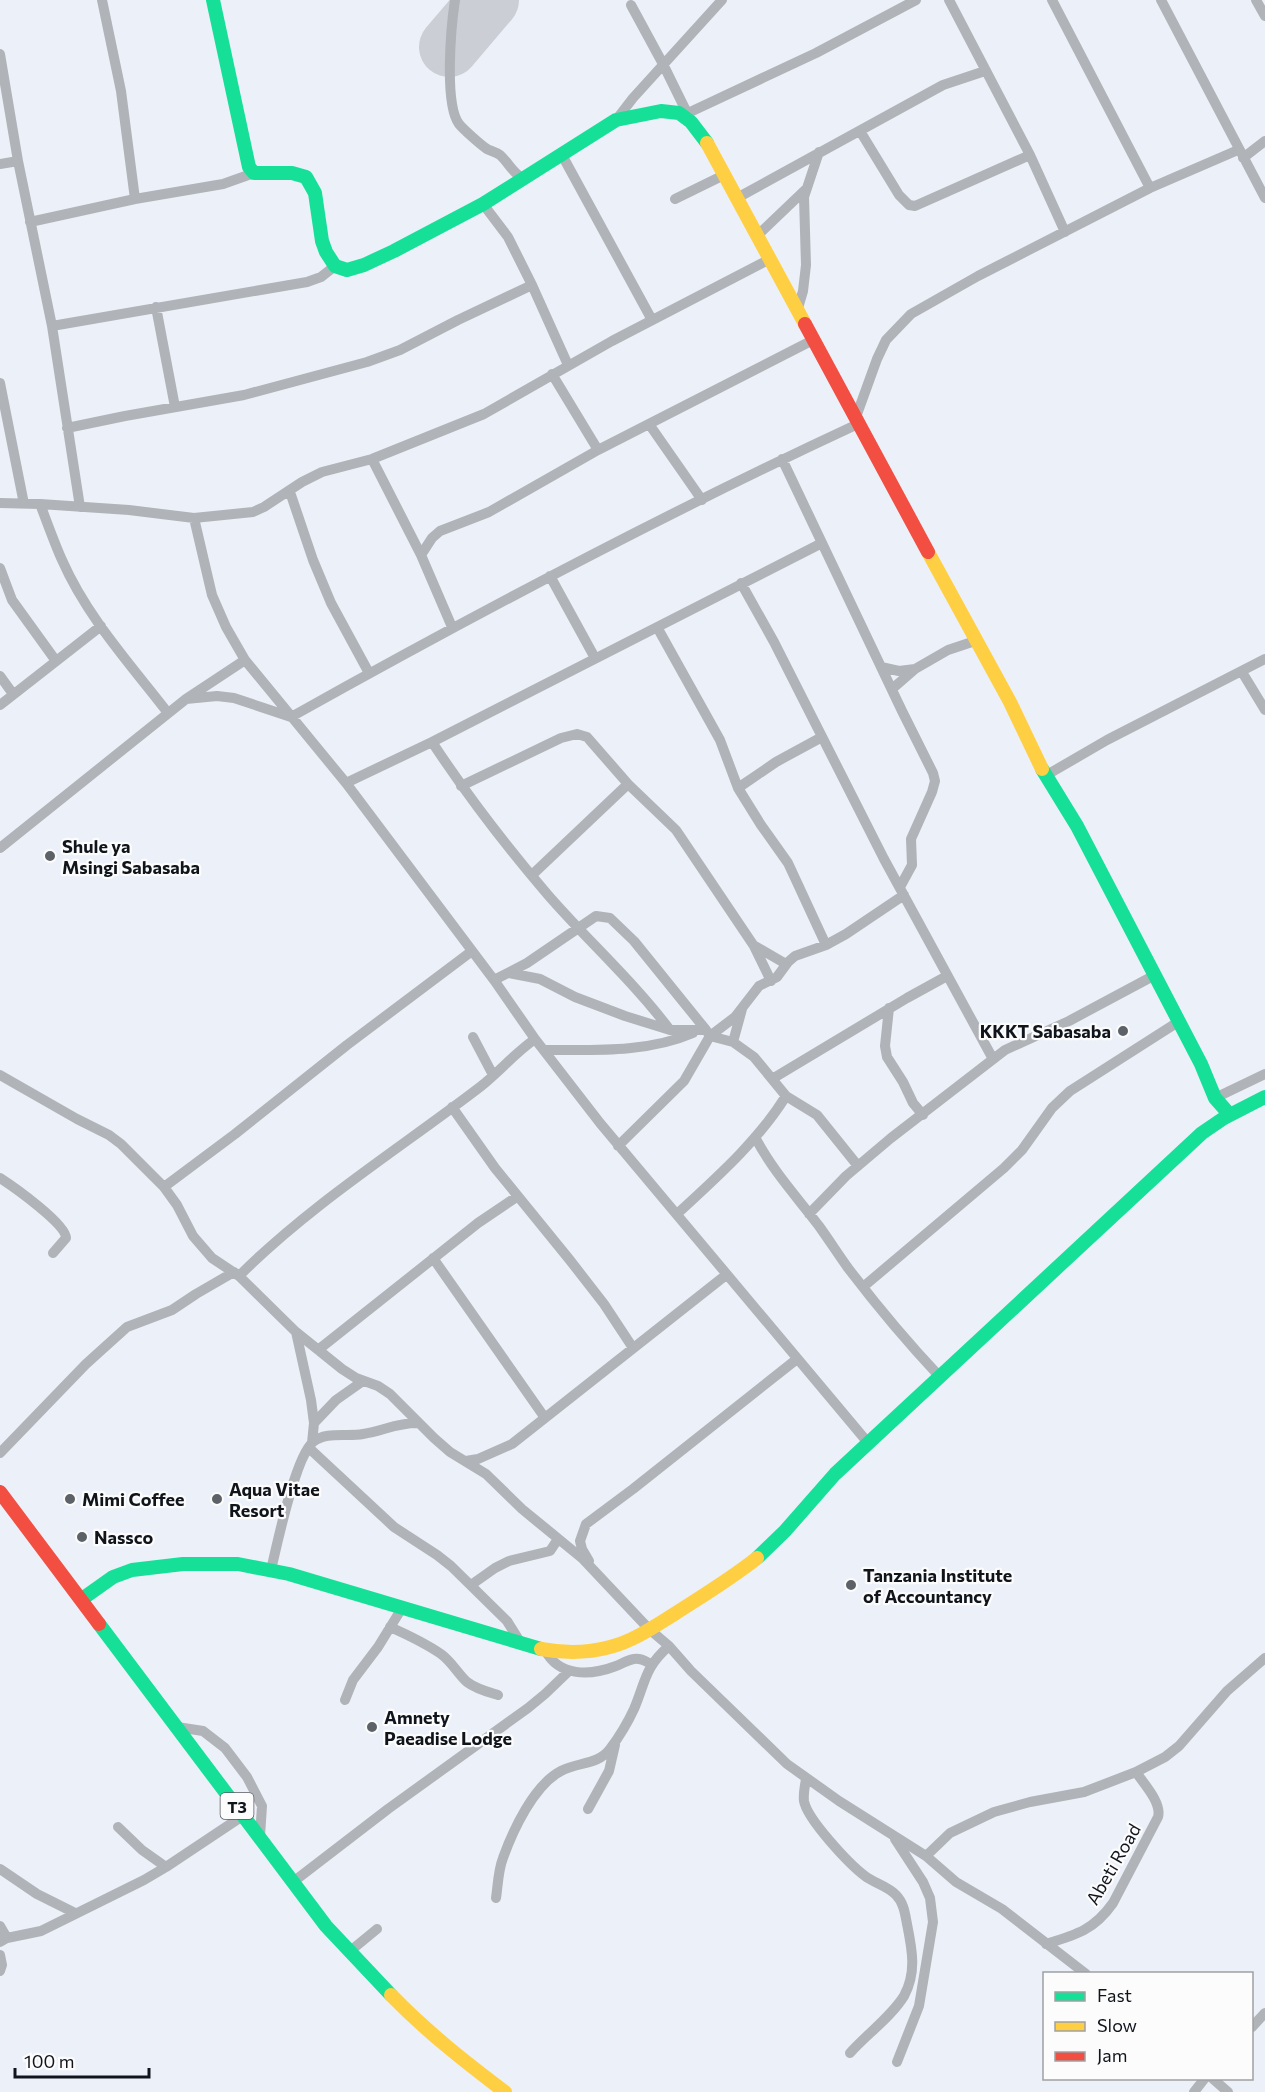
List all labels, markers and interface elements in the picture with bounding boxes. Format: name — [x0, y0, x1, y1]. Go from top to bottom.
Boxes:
place label: Shule ya Msingi Sabasaba — [62, 835, 200, 878]
marker: Shule ya Msingi Sabasaba — [43, 849, 57, 863]
place label: KKKT Sabasaba — [980, 1020, 1111, 1042]
marker: KKKT Sabasaba — [1116, 1024, 1130, 1038]
place label: Aqua Vitae Resort — [229, 1478, 320, 1521]
place label: Mimi Coffee — [82, 1488, 184, 1510]
marker: Mimi Coffee — [63, 1492, 77, 1506]
marker: Aqua Vitae Resort — [210, 1492, 224, 1506]
place label: Nassco — [94, 1526, 153, 1548]
marker: Nassco — [75, 1530, 89, 1544]
place label: Tanzania Institute of Accountancy — [863, 1564, 1012, 1607]
marker: Tanzania Institute of Accountancy — [844, 1578, 858, 1592]
place label: Amnety Paeadise Lodge — [384, 1706, 512, 1749]
marker: Amnety Paeadise Lodge — [365, 1720, 379, 1734]
road number: T3 — [220, 1793, 254, 1819]
street label: Abeti Road — [1081, 1820, 1145, 1908]
legend — [1043, 1972, 1253, 2080]
text: Fast — [1097, 1984, 1132, 2006]
text: Slow — [1097, 2014, 1137, 2036]
scale bar — [15, 2041, 148, 2079]
text: Jam — [1097, 2044, 1127, 2066]
text: 100 m — [24, 2050, 74, 2072]

